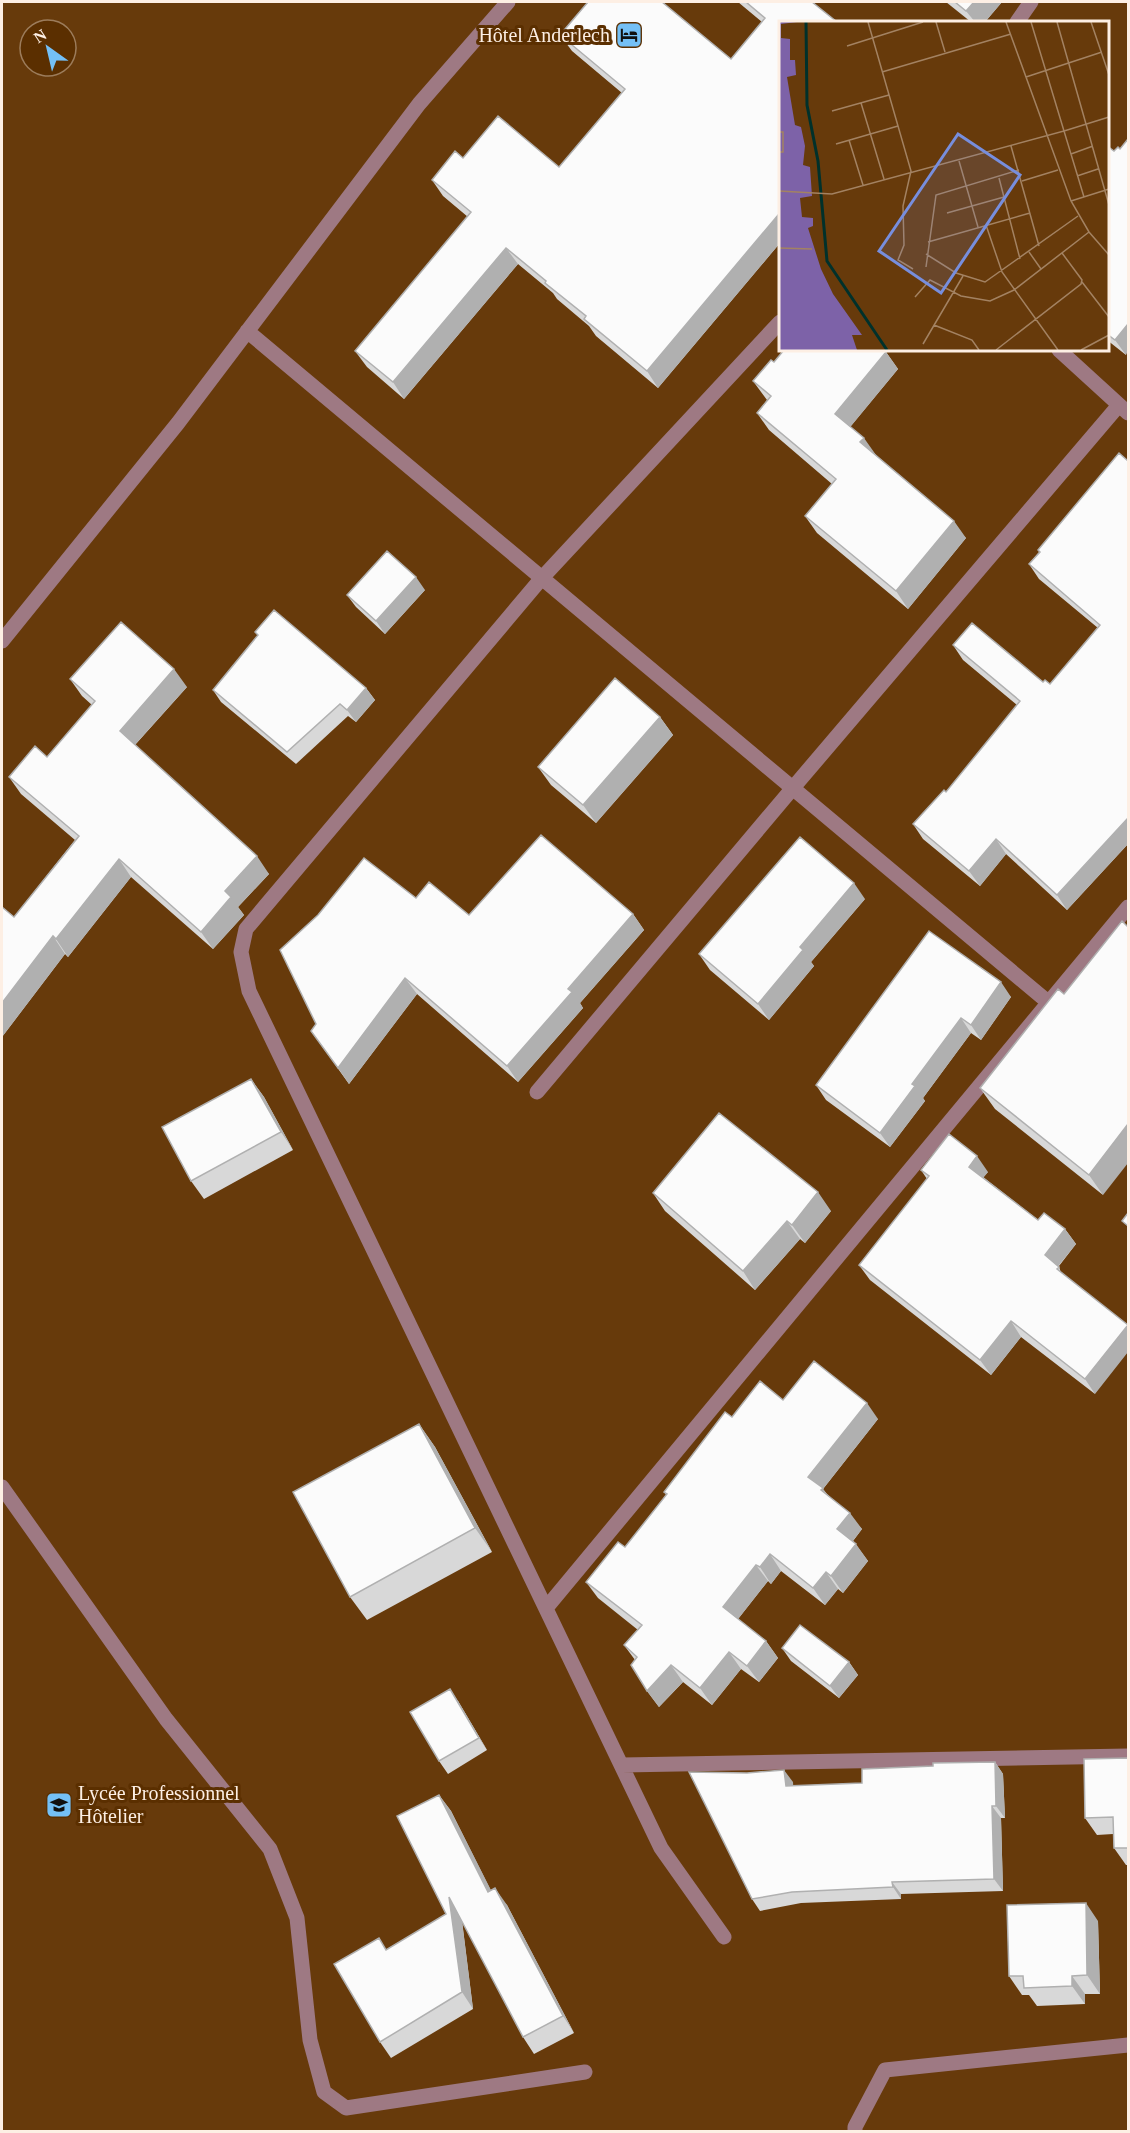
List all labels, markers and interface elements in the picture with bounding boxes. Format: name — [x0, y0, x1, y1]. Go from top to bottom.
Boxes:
north arrow — [18, 18, 78, 78]
hotel icon: Hôtel Anderlech — [614, 20, 644, 50]
inset map — [779, 21, 1109, 351]
place label: Hôtel Anderlech — [478, 24, 610, 46]
text: N — [30, 25, 50, 46]
place label: Lycée Professionnel Hôtelier — [78, 1782, 240, 1827]
school or university icon: Lycée Professionnel Hôtelier — [44, 1790, 74, 1820]

